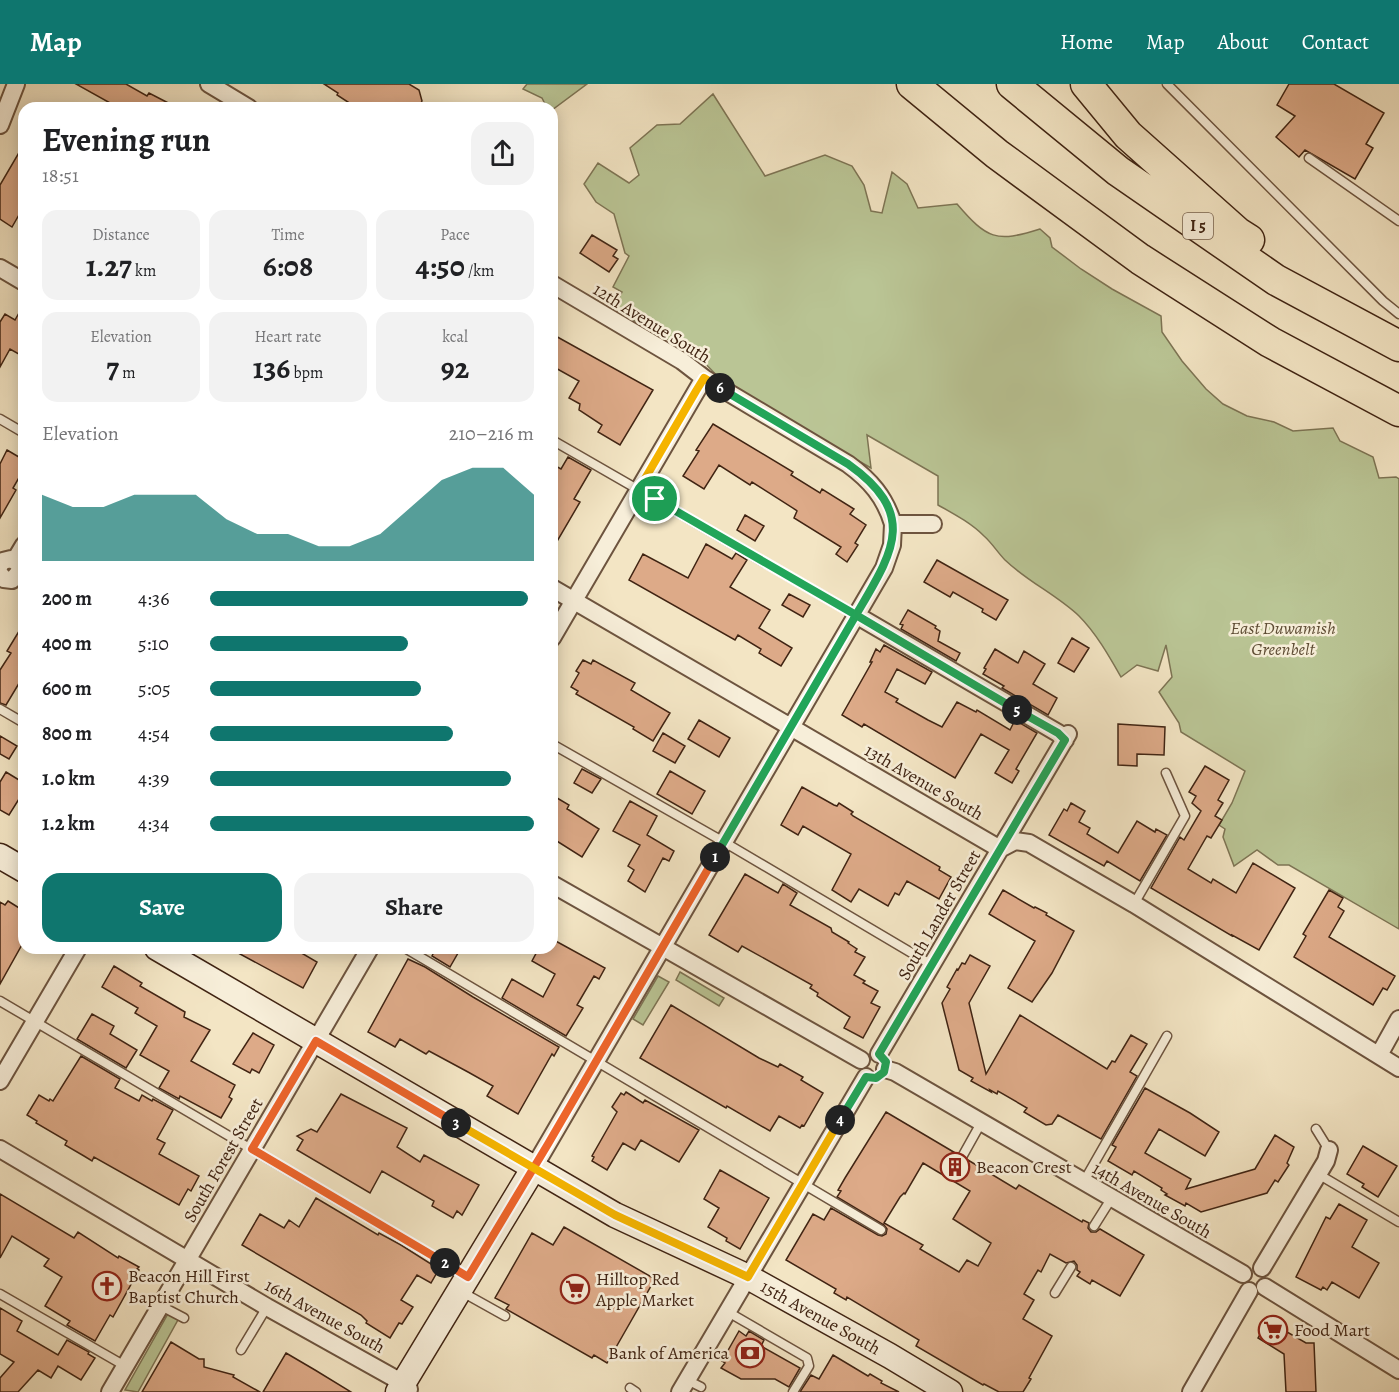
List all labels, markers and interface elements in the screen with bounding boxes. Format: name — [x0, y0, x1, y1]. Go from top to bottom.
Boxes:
text: Map — [30, 23, 82, 61]
text: Home — [1060, 28, 1113, 56]
text: Map — [1146, 28, 1184, 56]
text: About — [1217, 28, 1269, 56]
text: Contact — [1302, 28, 1369, 56]
text: Evening run — [42, 117, 211, 162]
button: share — [471, 122, 534, 185]
text: 18:51 — [42, 162, 79, 189]
road number: I 5 — [1183, 213, 1213, 239]
text: Distance — [92, 224, 150, 246]
text: Time — [271, 224, 305, 246]
text: Pace — [440, 224, 470, 246]
text: 1.27 — [86, 246, 132, 286]
text: 6:08 — [263, 246, 313, 286]
text: 4:50 — [416, 246, 465, 286]
text: km — [132, 260, 156, 282]
text: /km — [465, 260, 494, 282]
street label: 12th Avenue South — [589, 277, 716, 369]
text: Elevation — [90, 326, 152, 348]
text: Heart rate — [255, 326, 321, 348]
text: kcal — [442, 326, 468, 348]
text: 7 — [106, 348, 119, 388]
text: 136 — [253, 348, 290, 388]
text: 92 — [441, 348, 469, 388]
text: m — [119, 362, 136, 384]
text: bpm — [290, 362, 323, 384]
pin: 6 — [705, 373, 735, 403]
text: 6 — [716, 377, 724, 399]
text: Elevation — [42, 420, 119, 447]
text: 210–216 m — [449, 420, 534, 447]
pin — [629, 473, 680, 524]
icon: arrive — [638, 482, 671, 515]
text: 200 m — [42, 585, 92, 612]
text: 4:36 — [138, 585, 169, 612]
park label: East Duwamish Greenbelt — [1230, 616, 1336, 661]
text: 400 m — [42, 630, 92, 657]
text: 5:10 — [138, 630, 169, 657]
text: 600 m — [42, 675, 92, 702]
text: 5:05 — [138, 675, 171, 702]
pin: 5 — [1002, 695, 1032, 725]
text: 5 — [1014, 699, 1020, 721]
text: 800 m — [42, 720, 92, 747]
text: 4:54 — [138, 720, 169, 747]
street label: 13th Avenue South — [860, 738, 988, 826]
text: 1.0 km — [42, 765, 95, 792]
text: 4:39 — [138, 765, 169, 792]
text: 1.2 km — [42, 810, 95, 837]
text: 4:34 — [138, 810, 169, 837]
pin: 1 — [700, 842, 730, 872]
street label: South Lander Street — [892, 845, 986, 985]
text: 1 — [712, 846, 718, 868]
button: Save — [42, 873, 282, 942]
button: Share — [294, 873, 534, 942]
street label: South Forest Street — [178, 1093, 268, 1227]
pin: 4 — [825, 1105, 855, 1135]
pin: 3 — [441, 1108, 471, 1138]
text: 4 — [836, 1109, 844, 1131]
text: 3 — [453, 1112, 459, 1134]
building icon: Beacon Crest — [939, 1151, 971, 1183]
place label: Beacon Crest — [976, 1155, 1072, 1179]
street label: 14th Avenue South — [1088, 1156, 1216, 1244]
pin: 2 — [430, 1248, 460, 1278]
text: 2 — [441, 1252, 449, 1274]
place label: Beacon Hill First Baptist Church — [128, 1264, 250, 1309]
place label: Hilltop Red Apple Market — [595, 1267, 694, 1312]
church icon: Beacon Hill First Baptist Church — [91, 1270, 123, 1302]
street label: 16th Avenue South — [260, 1273, 390, 1359]
supermarket icon: Hilltop Red Apple Market — [559, 1273, 591, 1305]
street label: 15th Avenue South — [756, 1274, 885, 1361]
supermarket icon: Food Mart — [1257, 1314, 1289, 1346]
place label: Food Mart — [1294, 1318, 1370, 1342]
bank icon: Bank of America — [734, 1337, 766, 1369]
place label: Bank of America — [608, 1341, 730, 1365]

